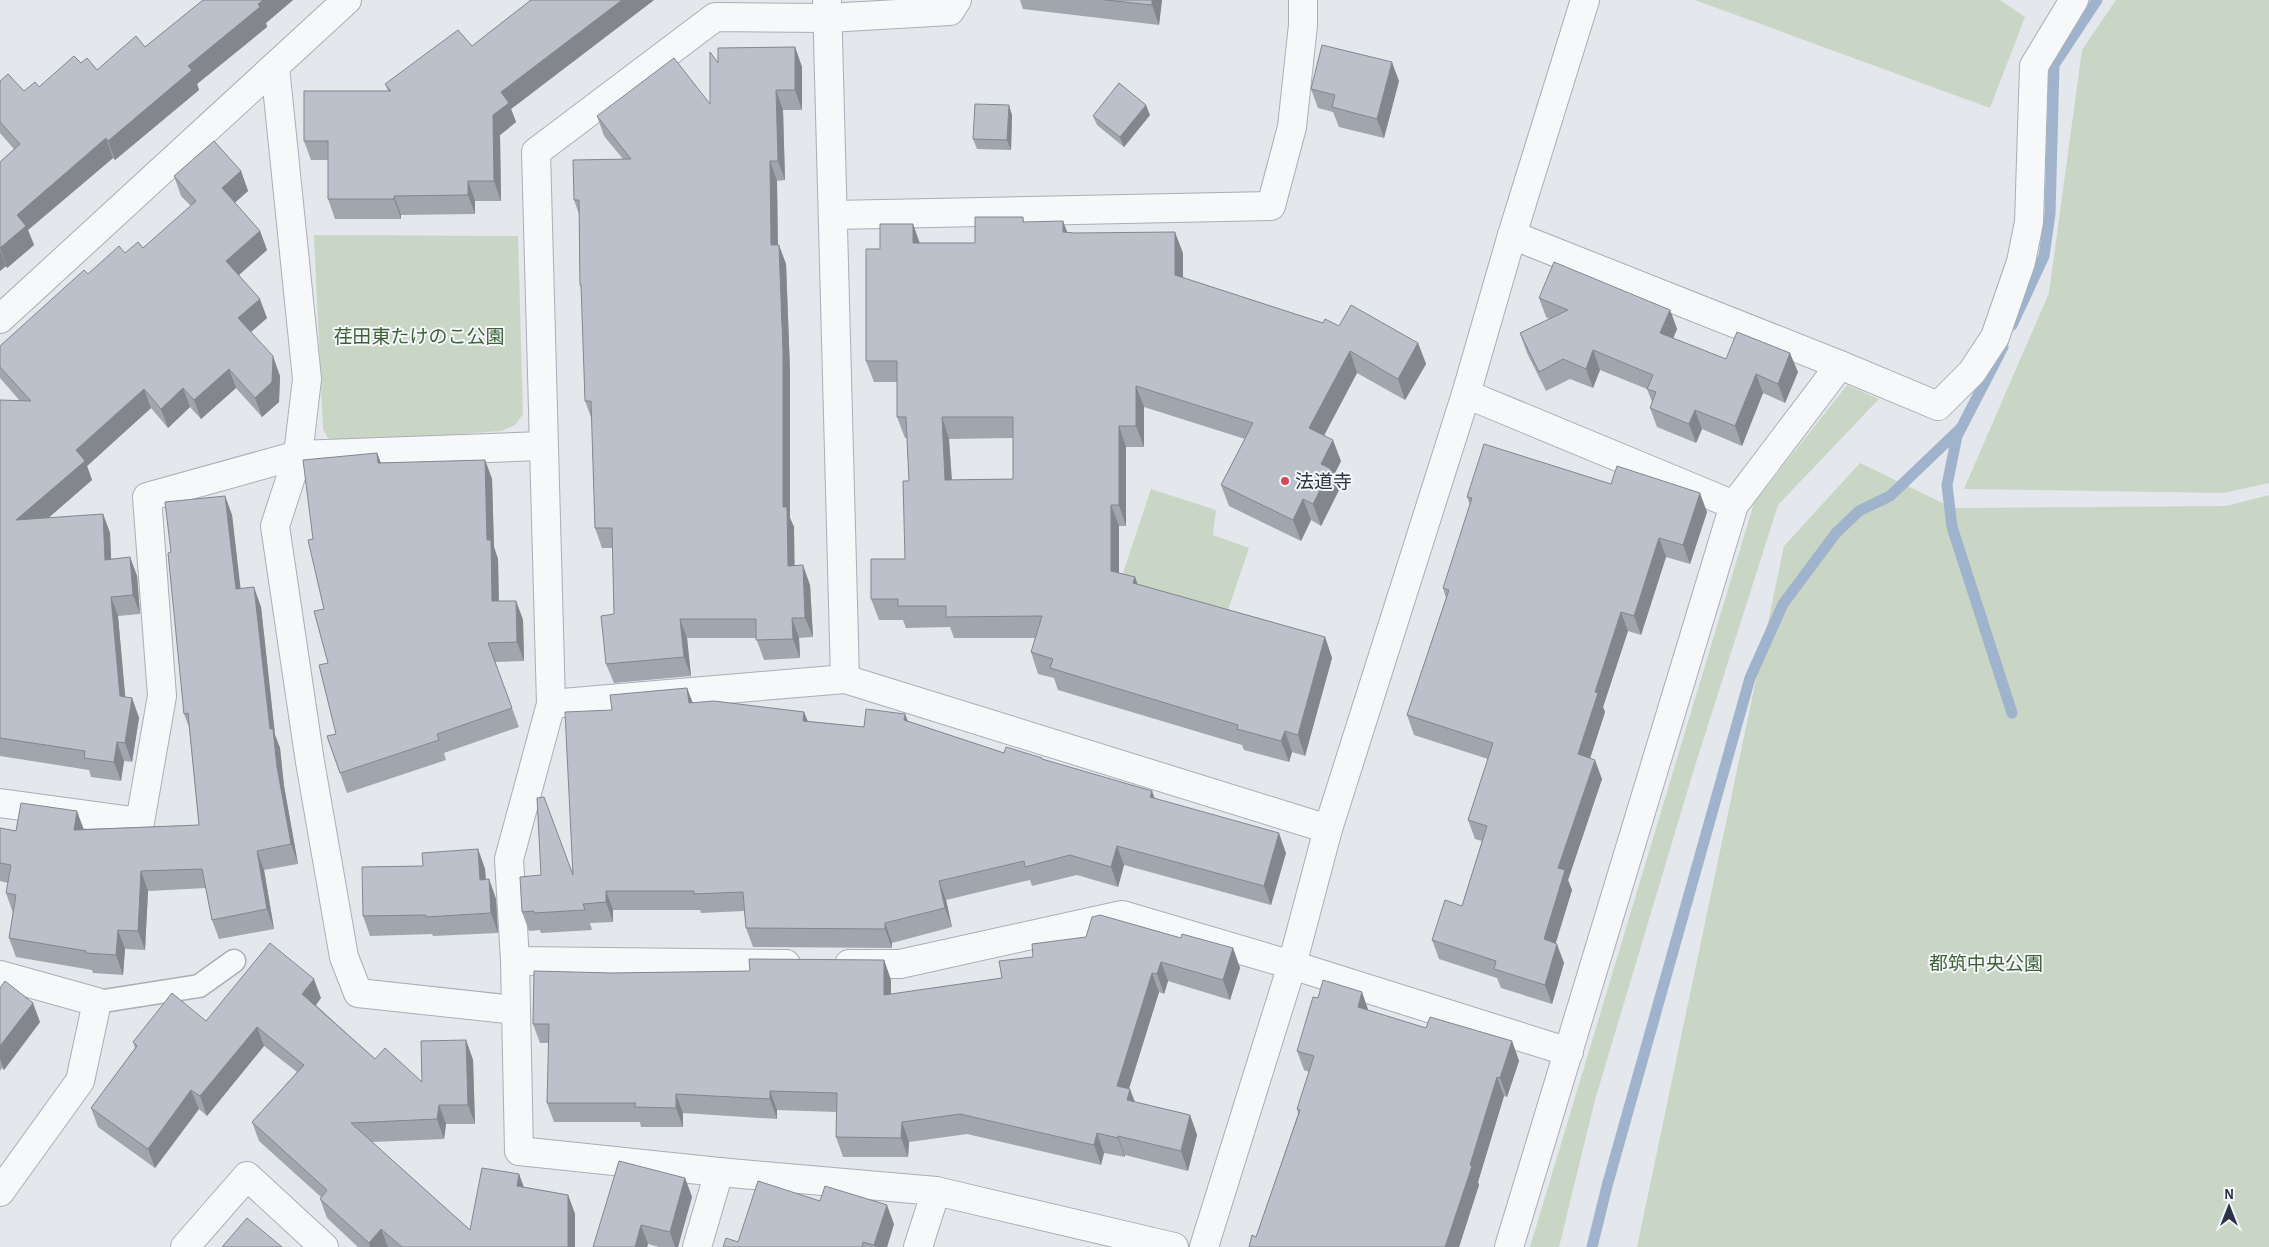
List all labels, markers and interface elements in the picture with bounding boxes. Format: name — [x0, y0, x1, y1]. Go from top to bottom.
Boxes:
park label: 荏田東たけのこ公園 — [333, 327, 505, 347]
place label: 法道寺 — [1295, 471, 1352, 492]
marker: 法道寺 — [1279, 475, 1291, 487]
park label: 都筑中央公園 — [1929, 953, 2043, 974]
north arrow — [2204, 1182, 2254, 1232]
text: N — [2224, 1188, 2234, 1202]

